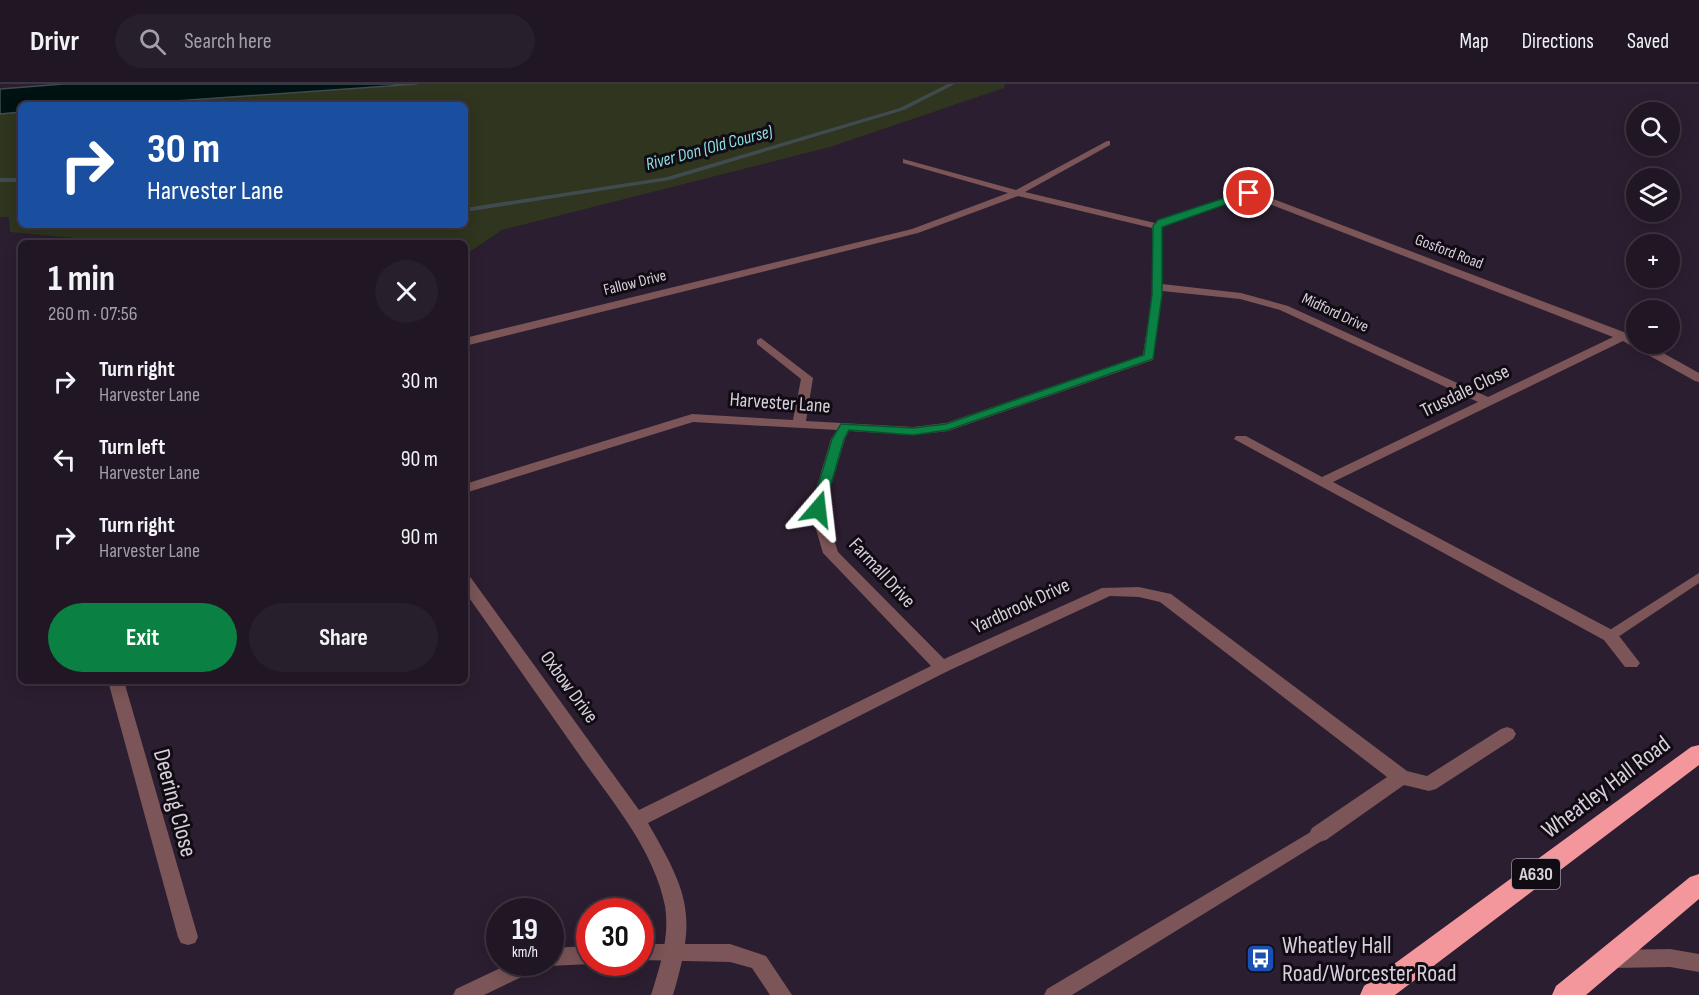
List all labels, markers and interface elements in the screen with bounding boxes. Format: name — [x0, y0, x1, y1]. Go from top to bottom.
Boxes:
search box — [115, 14, 535, 68]
text: Drivr — [30, 25, 79, 58]
icon: search — [136, 25, 169, 58]
text: Search here — [184, 28, 272, 55]
text: Map — [1459, 29, 1489, 54]
text: Directions — [1522, 29, 1594, 54]
text: Saved — [1627, 29, 1669, 54]
map controls — [1626, 102, 1680, 354]
button: search — [1626, 102, 1680, 156]
water label: River Don (Old Course) — [643, 121, 775, 175]
text: 30 m — [147, 124, 220, 175]
icon: right — [48, 126, 126, 204]
pin — [1223, 167, 1274, 218]
button: layers — [1626, 168, 1680, 222]
text: Harvester Lane — [147, 175, 284, 207]
icon: arrive — [1232, 176, 1265, 209]
street label: Gosford Road — [1412, 230, 1486, 274]
button: + — [1626, 234, 1680, 288]
text: 1 min — [48, 258, 115, 301]
button: close — [375, 260, 438, 323]
street label: Fallow Drive — [602, 266, 668, 300]
street label: Midford Drive — [1299, 289, 1371, 337]
button: − — [1626, 300, 1680, 354]
text: 260 m · 07:56 — [48, 302, 138, 326]
text: Turn right — [99, 356, 175, 383]
street label: Trusdale Close — [1417, 359, 1513, 423]
icon: right — [48, 365, 81, 398]
text: 30 m — [401, 368, 438, 395]
text: Harvester Lane — [99, 383, 200, 407]
street label: Harvester Lane — [729, 388, 831, 418]
text: Turn left — [99, 434, 165, 461]
icon: left — [48, 443, 81, 476]
text: 90 m — [401, 446, 438, 473]
text: Harvester Lane — [99, 461, 200, 485]
position arrow — [786, 477, 850, 541]
text: Turn right — [99, 512, 175, 539]
icon: right — [48, 521, 81, 554]
text: 90 m — [401, 524, 438, 551]
street label: Farmall Drive — [844, 533, 920, 613]
text: Harvester Lane — [99, 539, 200, 563]
street label: Yardbrook Drive — [968, 573, 1074, 639]
button: Exit — [48, 603, 237, 672]
button: Share — [249, 603, 438, 672]
street label: Oxbow Drive — [535, 646, 603, 728]
street label: Wheatley Hall Road — [1536, 729, 1676, 845]
street label: Deering Close — [147, 746, 203, 860]
road number: A630 — [1512, 859, 1560, 889]
speed limit sign: 30 — [576, 898, 654, 976]
text: 19 — [512, 912, 538, 948]
place label: Wheatley Hall Road/Worcester Road — [1282, 931, 1456, 988]
text: km/h — [512, 943, 538, 962]
bus stop icon: Wheatley Hall Road/Worcester Road — [1245, 943, 1277, 975]

